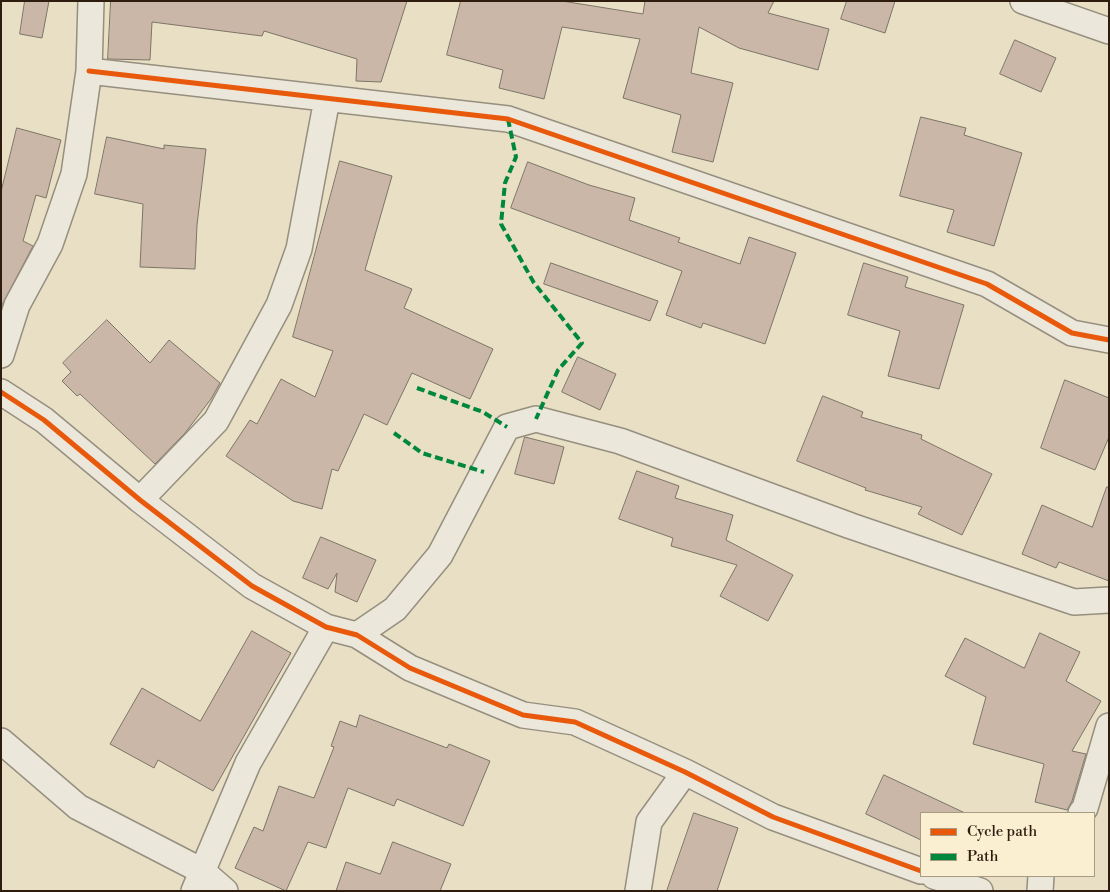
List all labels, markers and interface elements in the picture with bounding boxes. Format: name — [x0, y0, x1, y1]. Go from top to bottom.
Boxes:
legend — [920, 812, 1095, 877]
text: Cycle path — [967, 822, 1037, 841]
text: Path — [967, 847, 999, 866]

